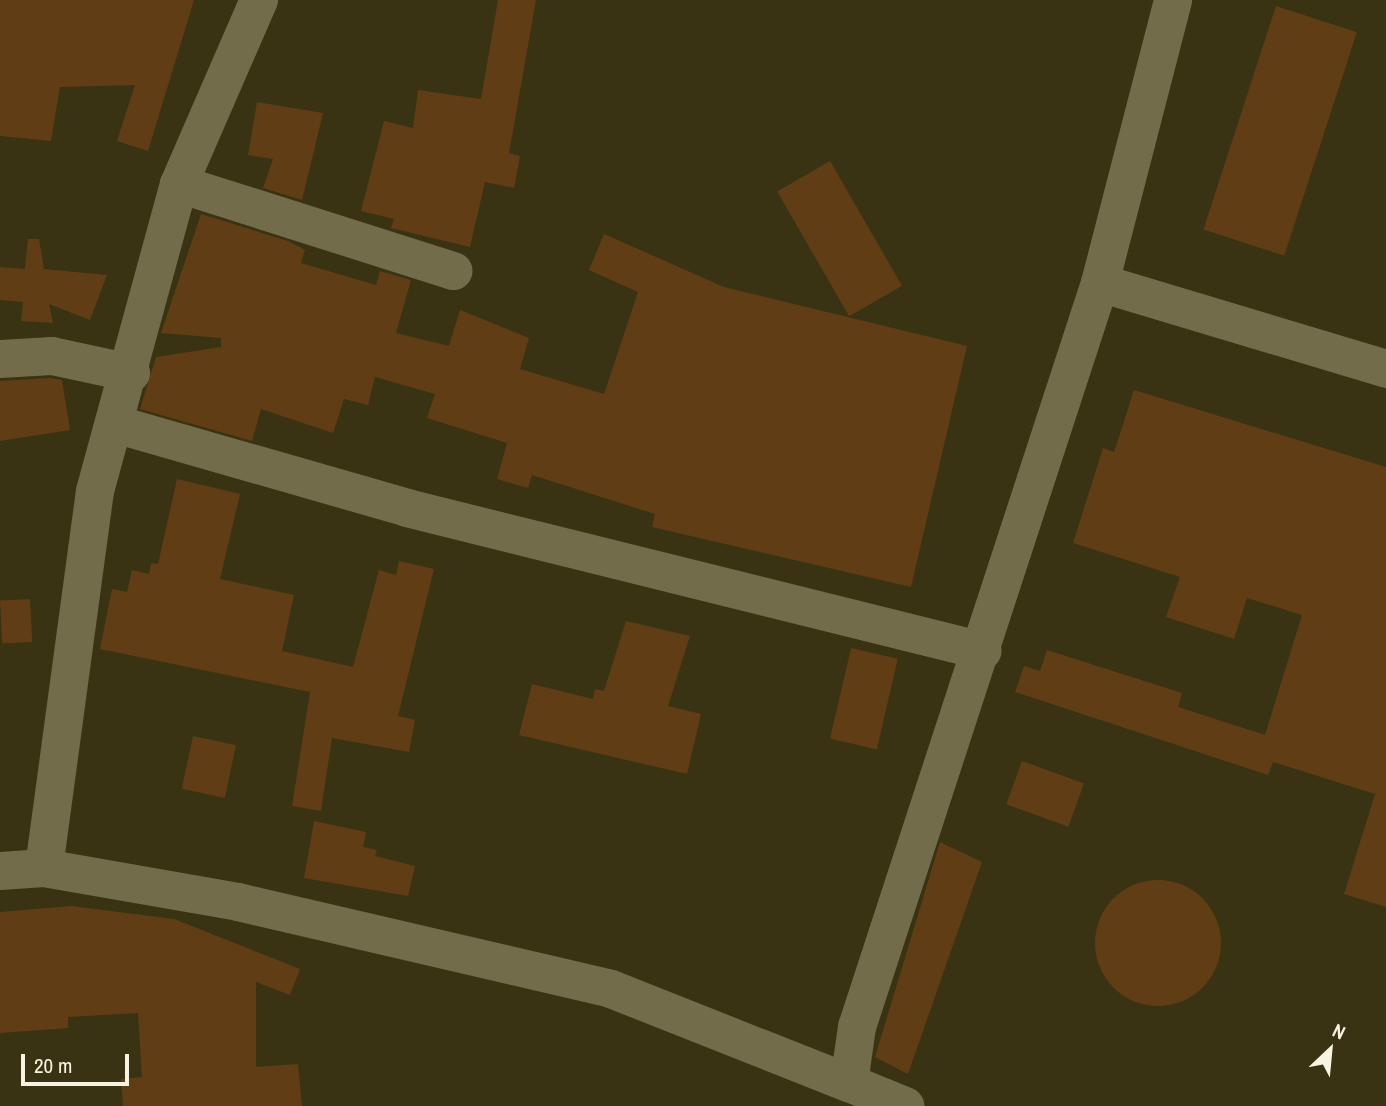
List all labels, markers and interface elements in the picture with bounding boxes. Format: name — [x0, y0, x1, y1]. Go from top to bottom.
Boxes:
north arrow — [1295, 1015, 1365, 1085]
text: N — [1328, 1017, 1350, 1045]
scale bar — [24, 1040, 133, 1084]
text: 20 m — [34, 1051, 72, 1080]

